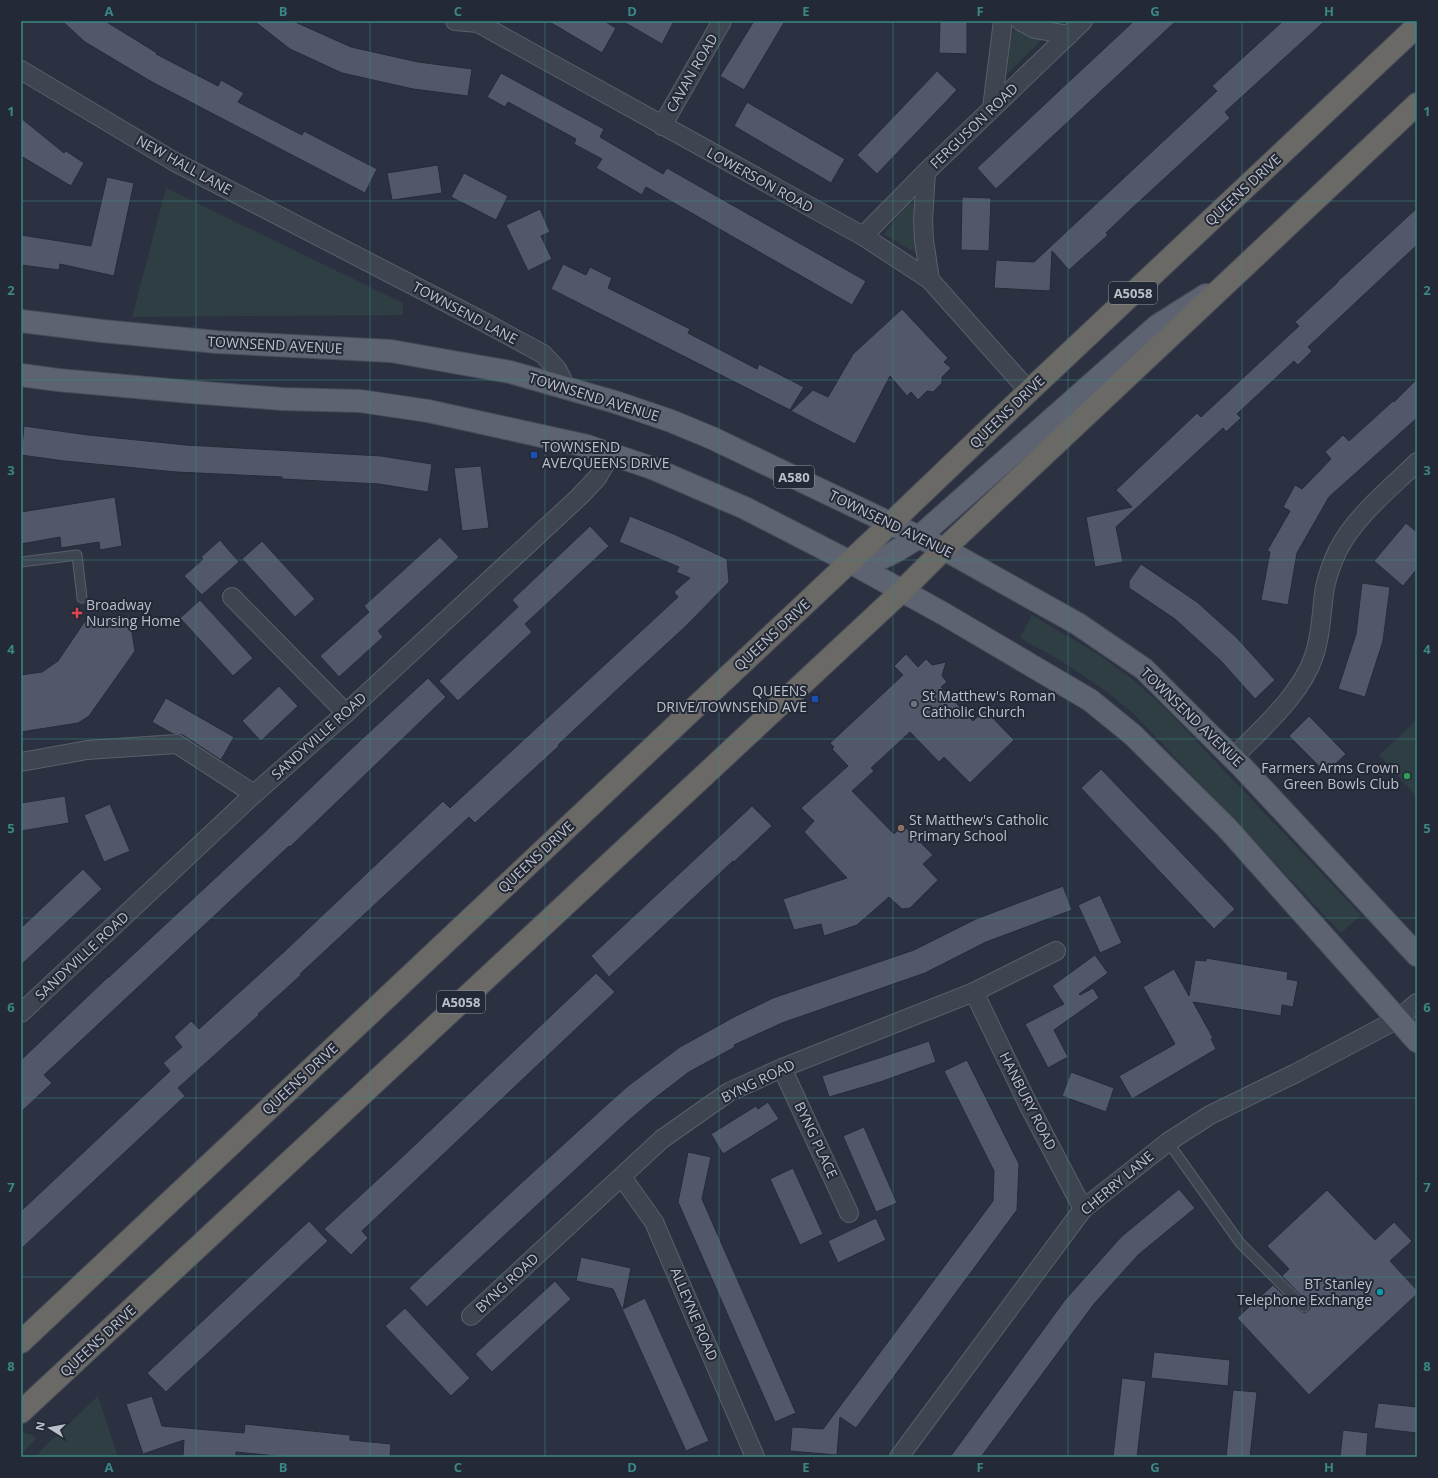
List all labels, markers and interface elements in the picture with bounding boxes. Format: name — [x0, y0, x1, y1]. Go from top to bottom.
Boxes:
text: A — [105, 2, 114, 20]
text: B — [279, 2, 288, 20]
text: C — [454, 2, 462, 20]
text: D — [627, 2, 637, 20]
text: E — [802, 2, 810, 20]
text: F — [976, 2, 984, 20]
text: G — [1150, 2, 1160, 20]
text: H — [1324, 2, 1334, 20]
street label: CAVAN ROAD — [661, 30, 722, 115]
street label: FERGUSON ROAD — [926, 79, 1022, 173]
text: 1 — [7, 102, 15, 120]
text: 1 — [1423, 102, 1431, 120]
street label: NEW HALL LANE — [133, 130, 236, 199]
street label: LOWERSON ROAD — [704, 142, 817, 217]
street label: QUEENS DRIVE — [1201, 149, 1285, 230]
street label: TOWNSEND LANE — [409, 277, 521, 348]
text: 2 — [7, 281, 15, 299]
text: 2 — [1423, 281, 1431, 299]
road number: A5058 — [1109, 282, 1157, 304]
street label: TOWNSEND AVENUE — [207, 331, 343, 358]
street label: TOWNSEND AVENUE — [527, 368, 662, 425]
street label: QUEENS DRIVE — [965, 371, 1048, 452]
place label: TOWNSEND AVE/QUEENS DRIVE — [542, 437, 669, 472]
marker: TOWNSEND AVE/QUEENS DRIVE — [529, 450, 539, 460]
text: 3 — [7, 461, 15, 479]
text: 3 — [1423, 461, 1431, 479]
road number: A580 — [774, 466, 814, 488]
street label: TOWNSEND AVENUE — [826, 485, 956, 562]
street label: QUEENS DRIVE — [730, 594, 814, 675]
place label: Broadway Nursing Home — [86, 595, 181, 630]
marker: Broadway Nursing Home — [71, 607, 83, 619]
text: 4 — [7, 640, 15, 658]
text: 4 — [1423, 640, 1431, 658]
street label: TOWNSEND AVENUE — [1137, 663, 1248, 770]
place label: QUEENS DRIVE/TOWNSEND AVE — [656, 681, 807, 716]
place label: St Matthew's Roman Catholic Church — [922, 686, 1056, 721]
street label: SANDYVILLE ROAD — [267, 688, 370, 783]
marker: QUEENS DRIVE/TOWNSEND AVE — [810, 694, 820, 704]
marker: St Matthew's Roman Catholic Church — [909, 699, 919, 709]
place label: Farmers Arms Crown Green Bowls Club — [1261, 758, 1399, 793]
marker: Farmers Arms Crown Green Bowls Club — [1402, 771, 1412, 781]
place label: St Matthew's Catholic Primary School — [909, 810, 1049, 845]
street label: QUEENS DRIVE — [494, 816, 578, 897]
text: 5 — [7, 819, 15, 837]
text: 5 — [1423, 819, 1431, 837]
marker: St Matthew's Catholic Primary School — [896, 823, 906, 833]
street label: SANDYVILLE ROAD — [31, 907, 133, 1004]
road number: A5058 — [437, 991, 485, 1013]
text: 6 — [7, 998, 15, 1016]
text: 6 — [1423, 998, 1431, 1016]
street label: QUEENS DRIVE — [258, 1038, 342, 1119]
street label: HANBURY ROAD — [996, 1049, 1061, 1153]
street label: BYNG ROAD — [718, 1055, 798, 1107]
street label: BYNG PLACE — [790, 1098, 842, 1181]
street label: CHERRY LANE — [1076, 1146, 1157, 1219]
text: 7 — [7, 1178, 15, 1196]
text: 7 — [1423, 1178, 1431, 1196]
street label: BYNG ROAD — [471, 1248, 542, 1317]
street label: ALLEYNE ROAD — [666, 1264, 723, 1363]
place label: BT Stanley Telephone Exchange — [1237, 1274, 1373, 1309]
marker: BT Stanley Telephone Exchange — [1375, 1287, 1385, 1297]
street label: QUEENS DRIVE — [56, 1300, 140, 1381]
text: 8 — [7, 1357, 15, 1375]
text: 8 — [1423, 1357, 1431, 1375]
north arrow — [30, 1408, 70, 1448]
text: N — [31, 1420, 48, 1432]
text: A — [105, 1458, 114, 1476]
text: B — [279, 1458, 288, 1476]
text: C — [454, 1458, 462, 1476]
text: D — [627, 1458, 637, 1476]
text: E — [802, 1458, 810, 1476]
text: F — [976, 1458, 984, 1476]
text: G — [1150, 1458, 1160, 1476]
text: H — [1324, 1458, 1334, 1476]

